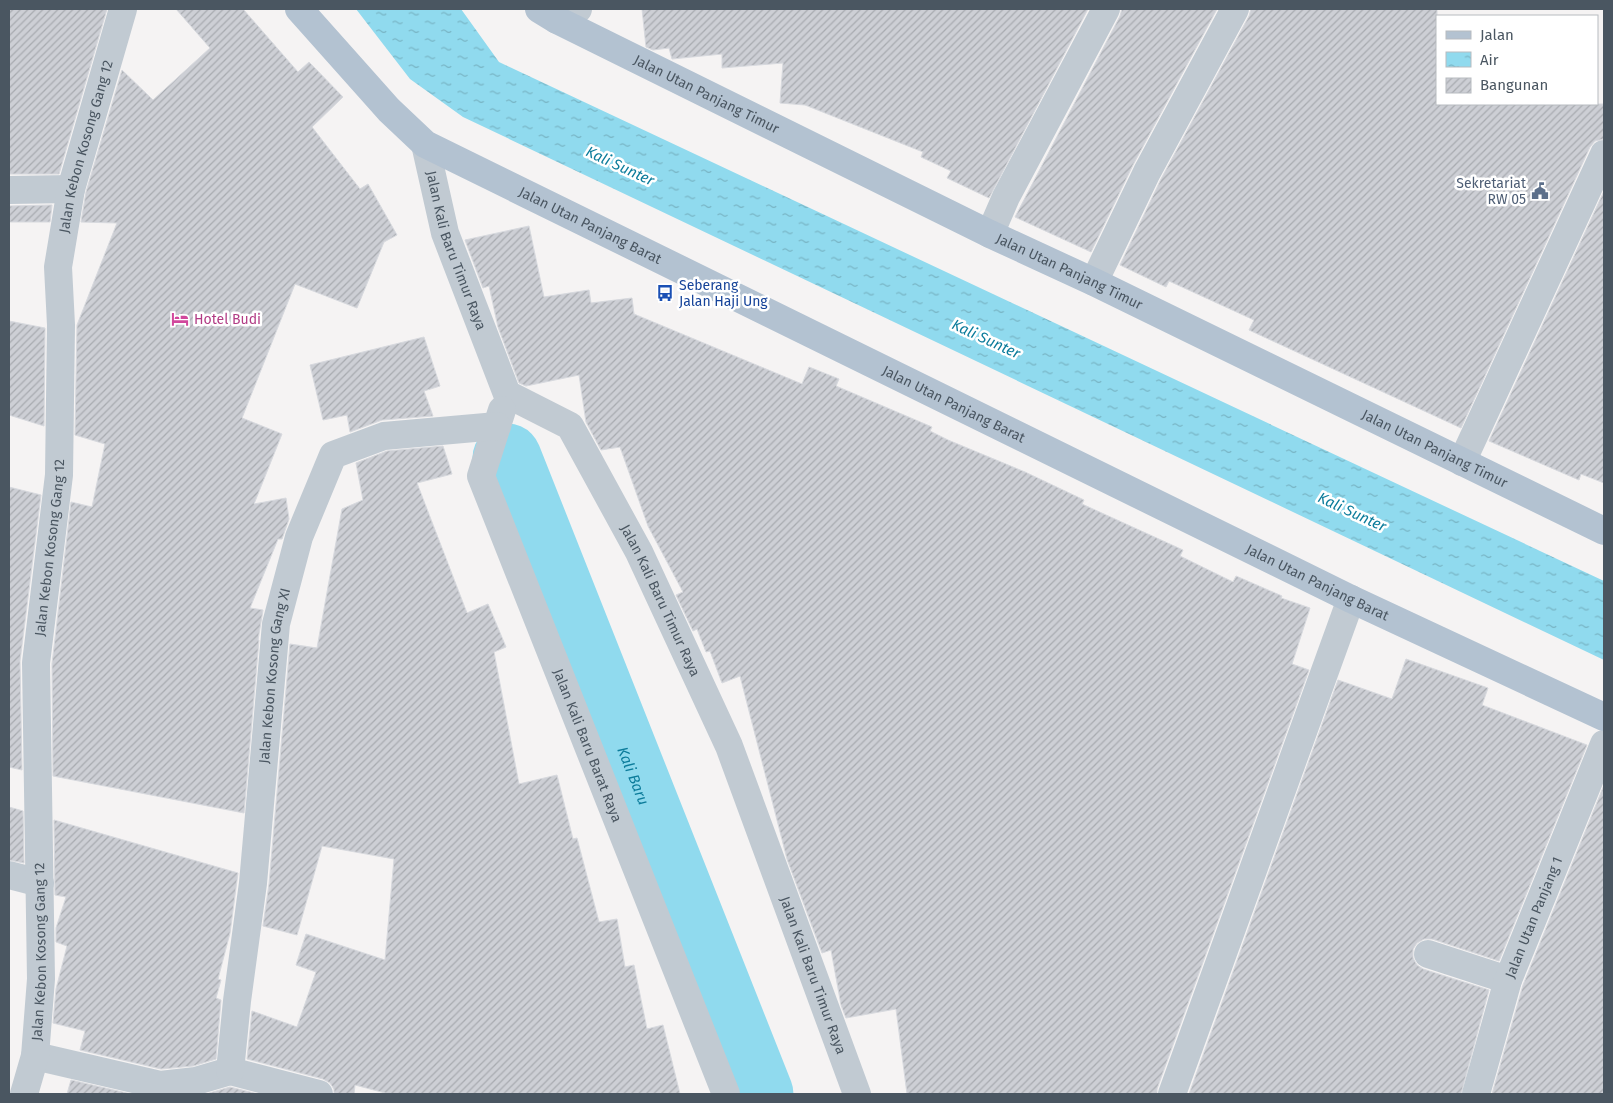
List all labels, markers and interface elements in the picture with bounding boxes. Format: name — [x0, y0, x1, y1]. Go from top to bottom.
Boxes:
legend — [1436, 15, 1598, 105]
text: Jalan — [1480, 26, 1514, 44]
street label: Jalan Utan Panjang Timur — [631, 51, 782, 138]
text: Air — [1480, 51, 1499, 69]
street label: Jalan Kebon Kosong Gang 12 — [56, 58, 117, 234]
text: Bangunan — [1480, 76, 1548, 94]
water label: Kali Sunter — [583, 142, 658, 190]
street label: Jalan Kali Baru Timur Raya — [422, 169, 490, 332]
place label: Sekretariat RW 05 — [1456, 175, 1527, 208]
public building icon: Sekretariat RW 05 — [1530, 181, 1550, 201]
street label: Jalan Utan Panjang Barat — [516, 183, 665, 268]
street label: Jalan Utan Panjang Timur — [993, 230, 1146, 314]
place label: Seberang Jalan Haji Ung — [679, 277, 768, 310]
bus stop icon: Seberang Jalan Haji Ung — [655, 283, 675, 303]
hotel icon: Hotel Budi — [170, 309, 190, 329]
place label: Hotel Budi — [194, 311, 261, 328]
water label: Kali Sunter — [949, 315, 1024, 363]
street label: Jalan Utan Panjang Barat — [879, 362, 1029, 447]
street label: Jalan Utan Panjang Timur — [1359, 406, 1511, 492]
street label: Jalan Kebon Kosong Gang 12 — [31, 459, 68, 637]
water label: Kali Sunter — [1315, 488, 1390, 536]
street label: Jalan Kali Baru Timur Raya — [616, 521, 704, 679]
street label: Jalan Utan Panjang Barat — [1243, 541, 1392, 625]
street label: Jalan Kebon Kosong Gang XI — [256, 586, 294, 764]
street label: Jalan Kali Baru Barat Raya — [549, 666, 625, 825]
water label: Kali Baru — [613, 744, 653, 808]
street label: Jalan Utan Panjang 1 — [1502, 855, 1566, 981]
street label: Jalan Kebon Kosong Gang 12 — [28, 862, 50, 1042]
street label: Jalan Kali Baru Timur Raya — [776, 894, 850, 1056]

